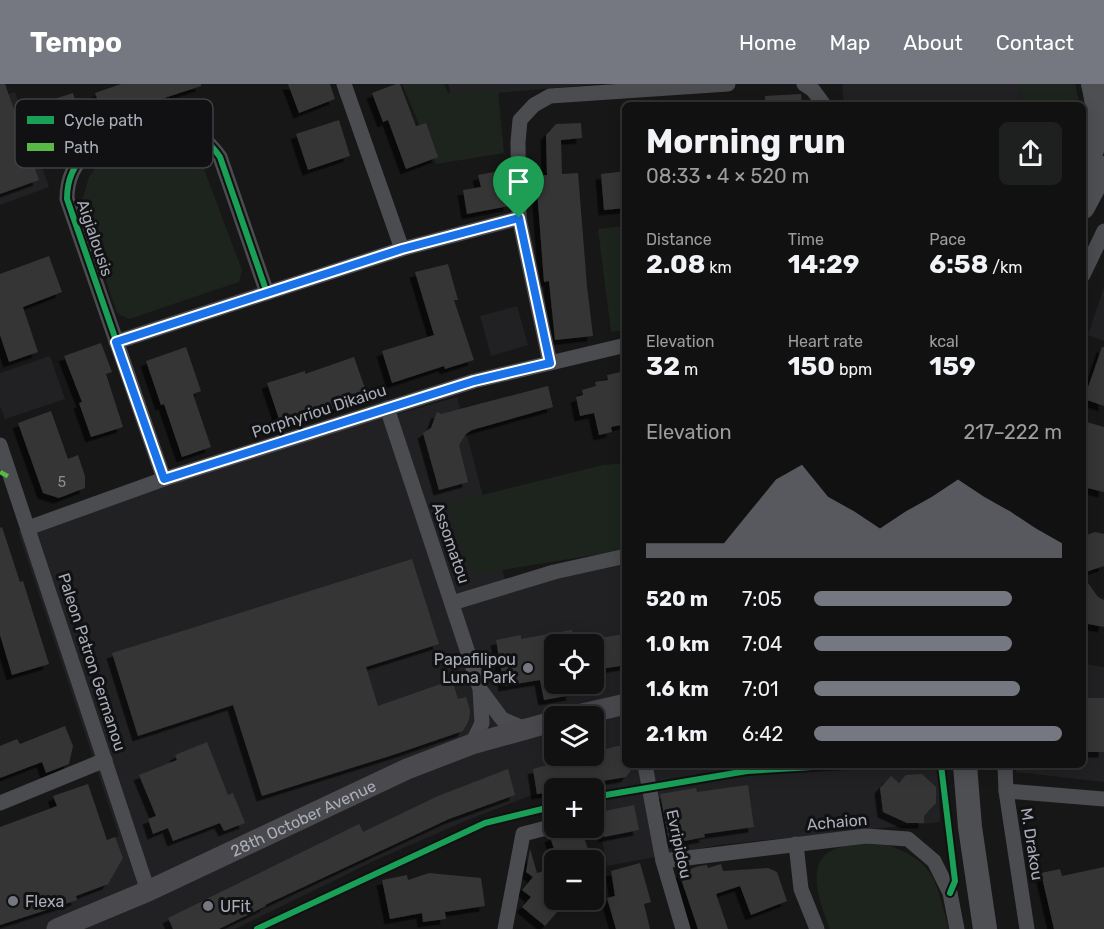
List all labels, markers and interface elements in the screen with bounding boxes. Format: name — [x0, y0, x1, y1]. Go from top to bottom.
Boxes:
text: Tempo — [30, 26, 122, 59]
text: Home — [739, 30, 796, 55]
text: Map — [829, 30, 870, 55]
text: About — [903, 30, 963, 55]
text: Contact — [996, 30, 1074, 55]
legend — [15, 99, 213, 168]
text: Cycle path — [64, 111, 143, 130]
text: Morning run — [646, 122, 846, 161]
button: share — [999, 122, 1062, 185]
text: Path — [64, 138, 99, 157]
pin — [493, 156, 544, 218]
text: 08:33 · 4 × 520 m — [646, 164, 809, 188]
icon: arrive — [502, 165, 535, 198]
street label: Aigialousis — [73, 197, 117, 279]
text: Distance — [646, 230, 712, 249]
text: Time — [788, 230, 824, 249]
text: Pace — [929, 230, 966, 249]
text: 2.08 — [646, 249, 705, 280]
text: 14:29 — [788, 249, 860, 280]
text: 6:58 — [929, 249, 988, 280]
text: km — [705, 258, 732, 277]
text: /km — [988, 258, 1022, 277]
text: Elevation — [646, 332, 715, 351]
text: Heart rate — [788, 332, 863, 351]
text: kcal — [929, 332, 959, 351]
text: 32 — [646, 351, 680, 382]
text: 150 — [788, 351, 835, 382]
text: 159 — [929, 351, 976, 382]
text: m — [680, 360, 698, 379]
text: bpm — [835, 360, 872, 379]
street label: Porphyriou Dikaiou — [249, 380, 389, 442]
text: Elevation — [646, 420, 732, 444]
text: 217–222 m — [964, 420, 1062, 444]
house number: 5 — [58, 474, 66, 491]
street label: Assomatou — [428, 500, 474, 586]
street label: Paleon Patron Germanou — [54, 571, 130, 753]
text: 520 m — [646, 587, 708, 611]
text: 7:05 — [742, 587, 782, 611]
text: 1.0 km — [646, 632, 709, 656]
text: 7:04 — [742, 632, 783, 656]
map controls — [544, 634, 604, 910]
button: locate — [544, 634, 604, 694]
place label: Papafilipou Luna Park — [434, 650, 517, 687]
marker: Papafilipou Luna Park — [521, 661, 535, 675]
text: 1.6 km — [646, 677, 709, 701]
text: 7:01 — [742, 677, 779, 701]
button: layers — [544, 706, 604, 766]
text: 2.1 km — [646, 722, 708, 746]
text: 6:42 — [742, 722, 783, 746]
street label: 28th October Avenue — [227, 776, 379, 860]
button: + — [544, 778, 604, 838]
street label: M. Drakou — [1017, 806, 1047, 882]
street label: Evripidou — [662, 808, 696, 880]
street label: Achaion — [806, 810, 868, 834]
button: − — [544, 850, 604, 910]
place label: Flexa — [25, 892, 64, 911]
marker: Flexa — [6, 894, 20, 908]
place label: UFit — [220, 897, 251, 916]
marker: UFit — [201, 899, 215, 913]

